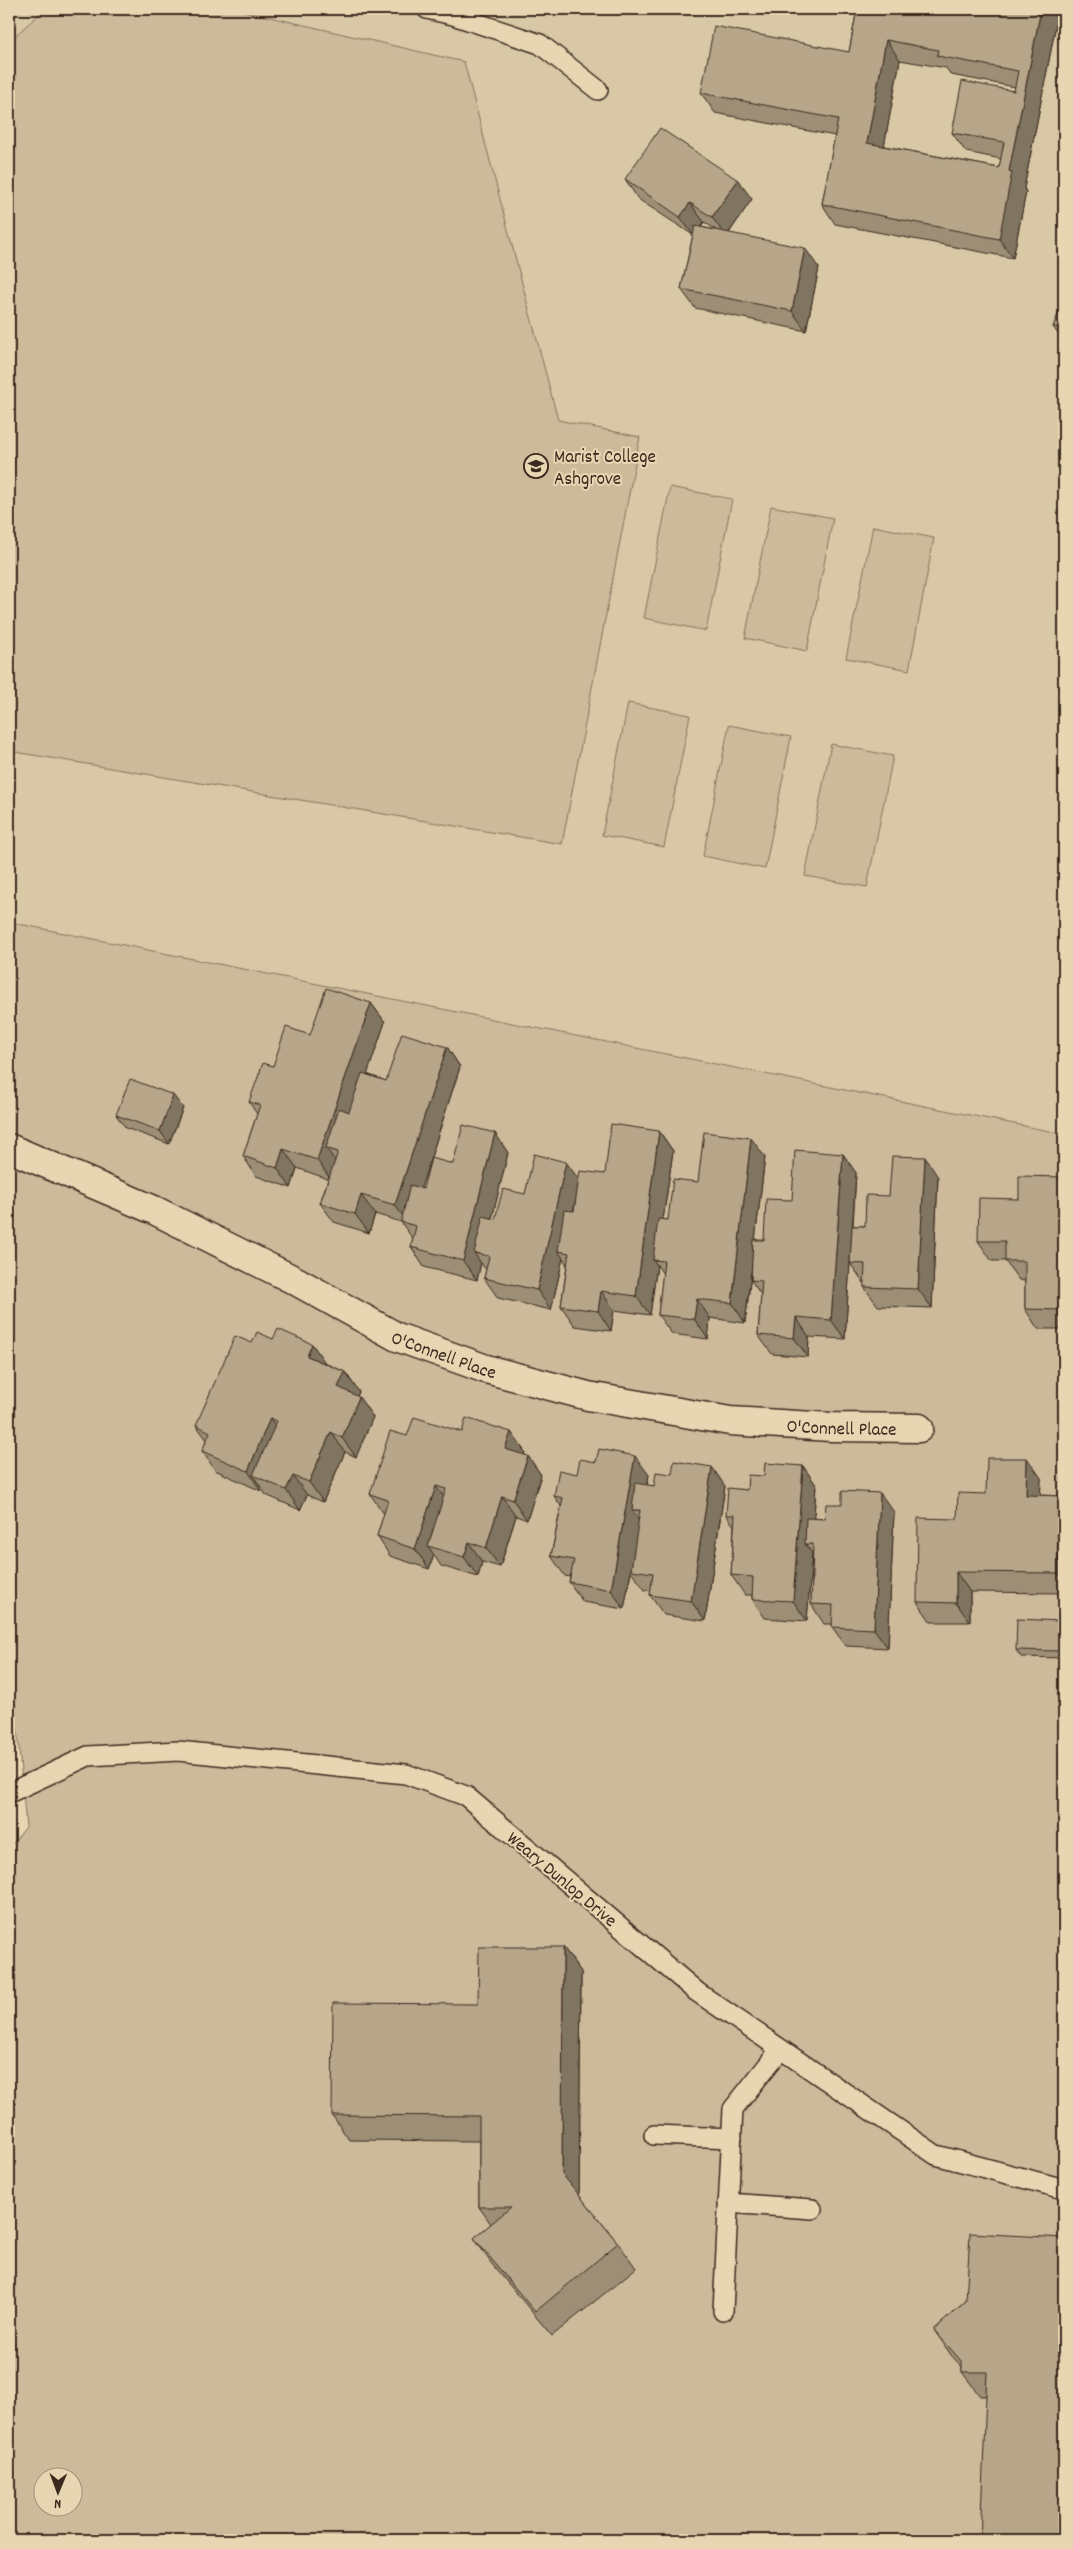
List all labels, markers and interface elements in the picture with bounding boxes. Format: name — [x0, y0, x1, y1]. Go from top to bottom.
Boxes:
place label: Marist College Ashgrove — [554, 445, 656, 494]
school or university icon: Marist College Ashgrove — [523, 453, 549, 479]
street label: O'Connell Place — [387, 1326, 499, 1388]
street label: O'Connell Place — [786, 1414, 897, 1445]
street label: Weary Dunlop Drive — [500, 1826, 622, 1935]
north arrow — [32, 2466, 82, 2516]
text: N — [54, 2493, 61, 2513]

